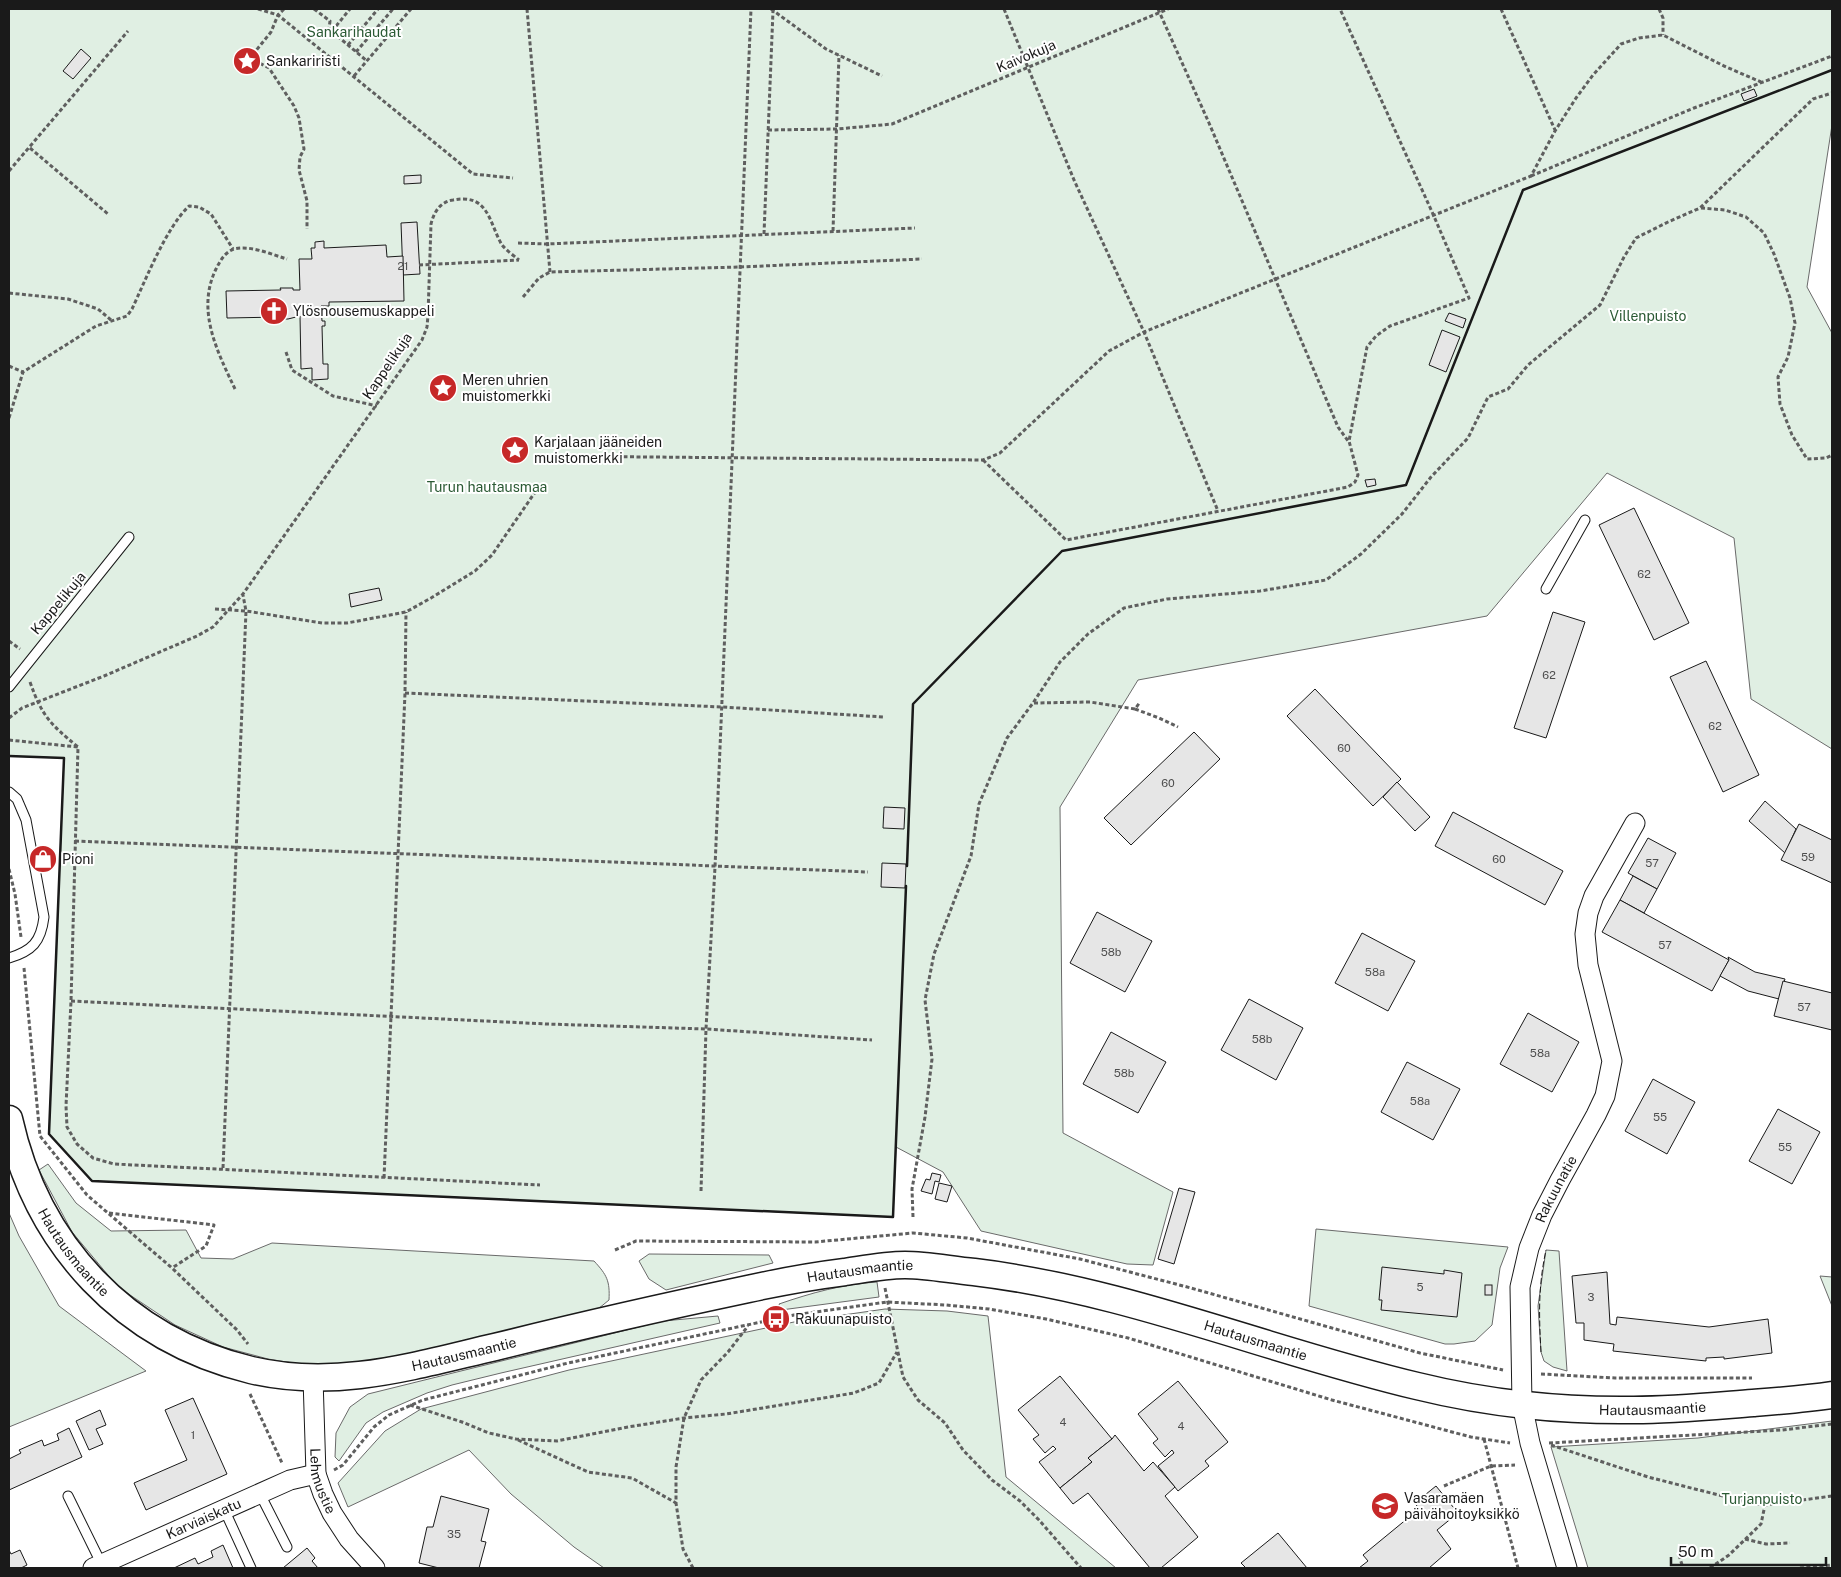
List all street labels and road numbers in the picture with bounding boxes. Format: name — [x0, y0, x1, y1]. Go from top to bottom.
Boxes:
street label: Kaivokuja — [994, 36, 1058, 76]
street label: Kappelikuja — [359, 330, 415, 402]
street label: Kappelikuja — [27, 568, 89, 638]
street label: Rakuunatie — [1532, 1153, 1580, 1225]
street label: Hautausmaantie — [35, 1205, 112, 1300]
street label: Hautausmaantie — [806, 1257, 913, 1285]
street label: Hautausmaantie — [1202, 1317, 1309, 1364]
street label: Hautausmaantie — [410, 1334, 518, 1374]
street label: Hautausmaantie — [1599, 1399, 1707, 1418]
street label: Lehmustie — [307, 1448, 339, 1516]
street label: Karviaiskatu — [164, 1495, 243, 1542]

